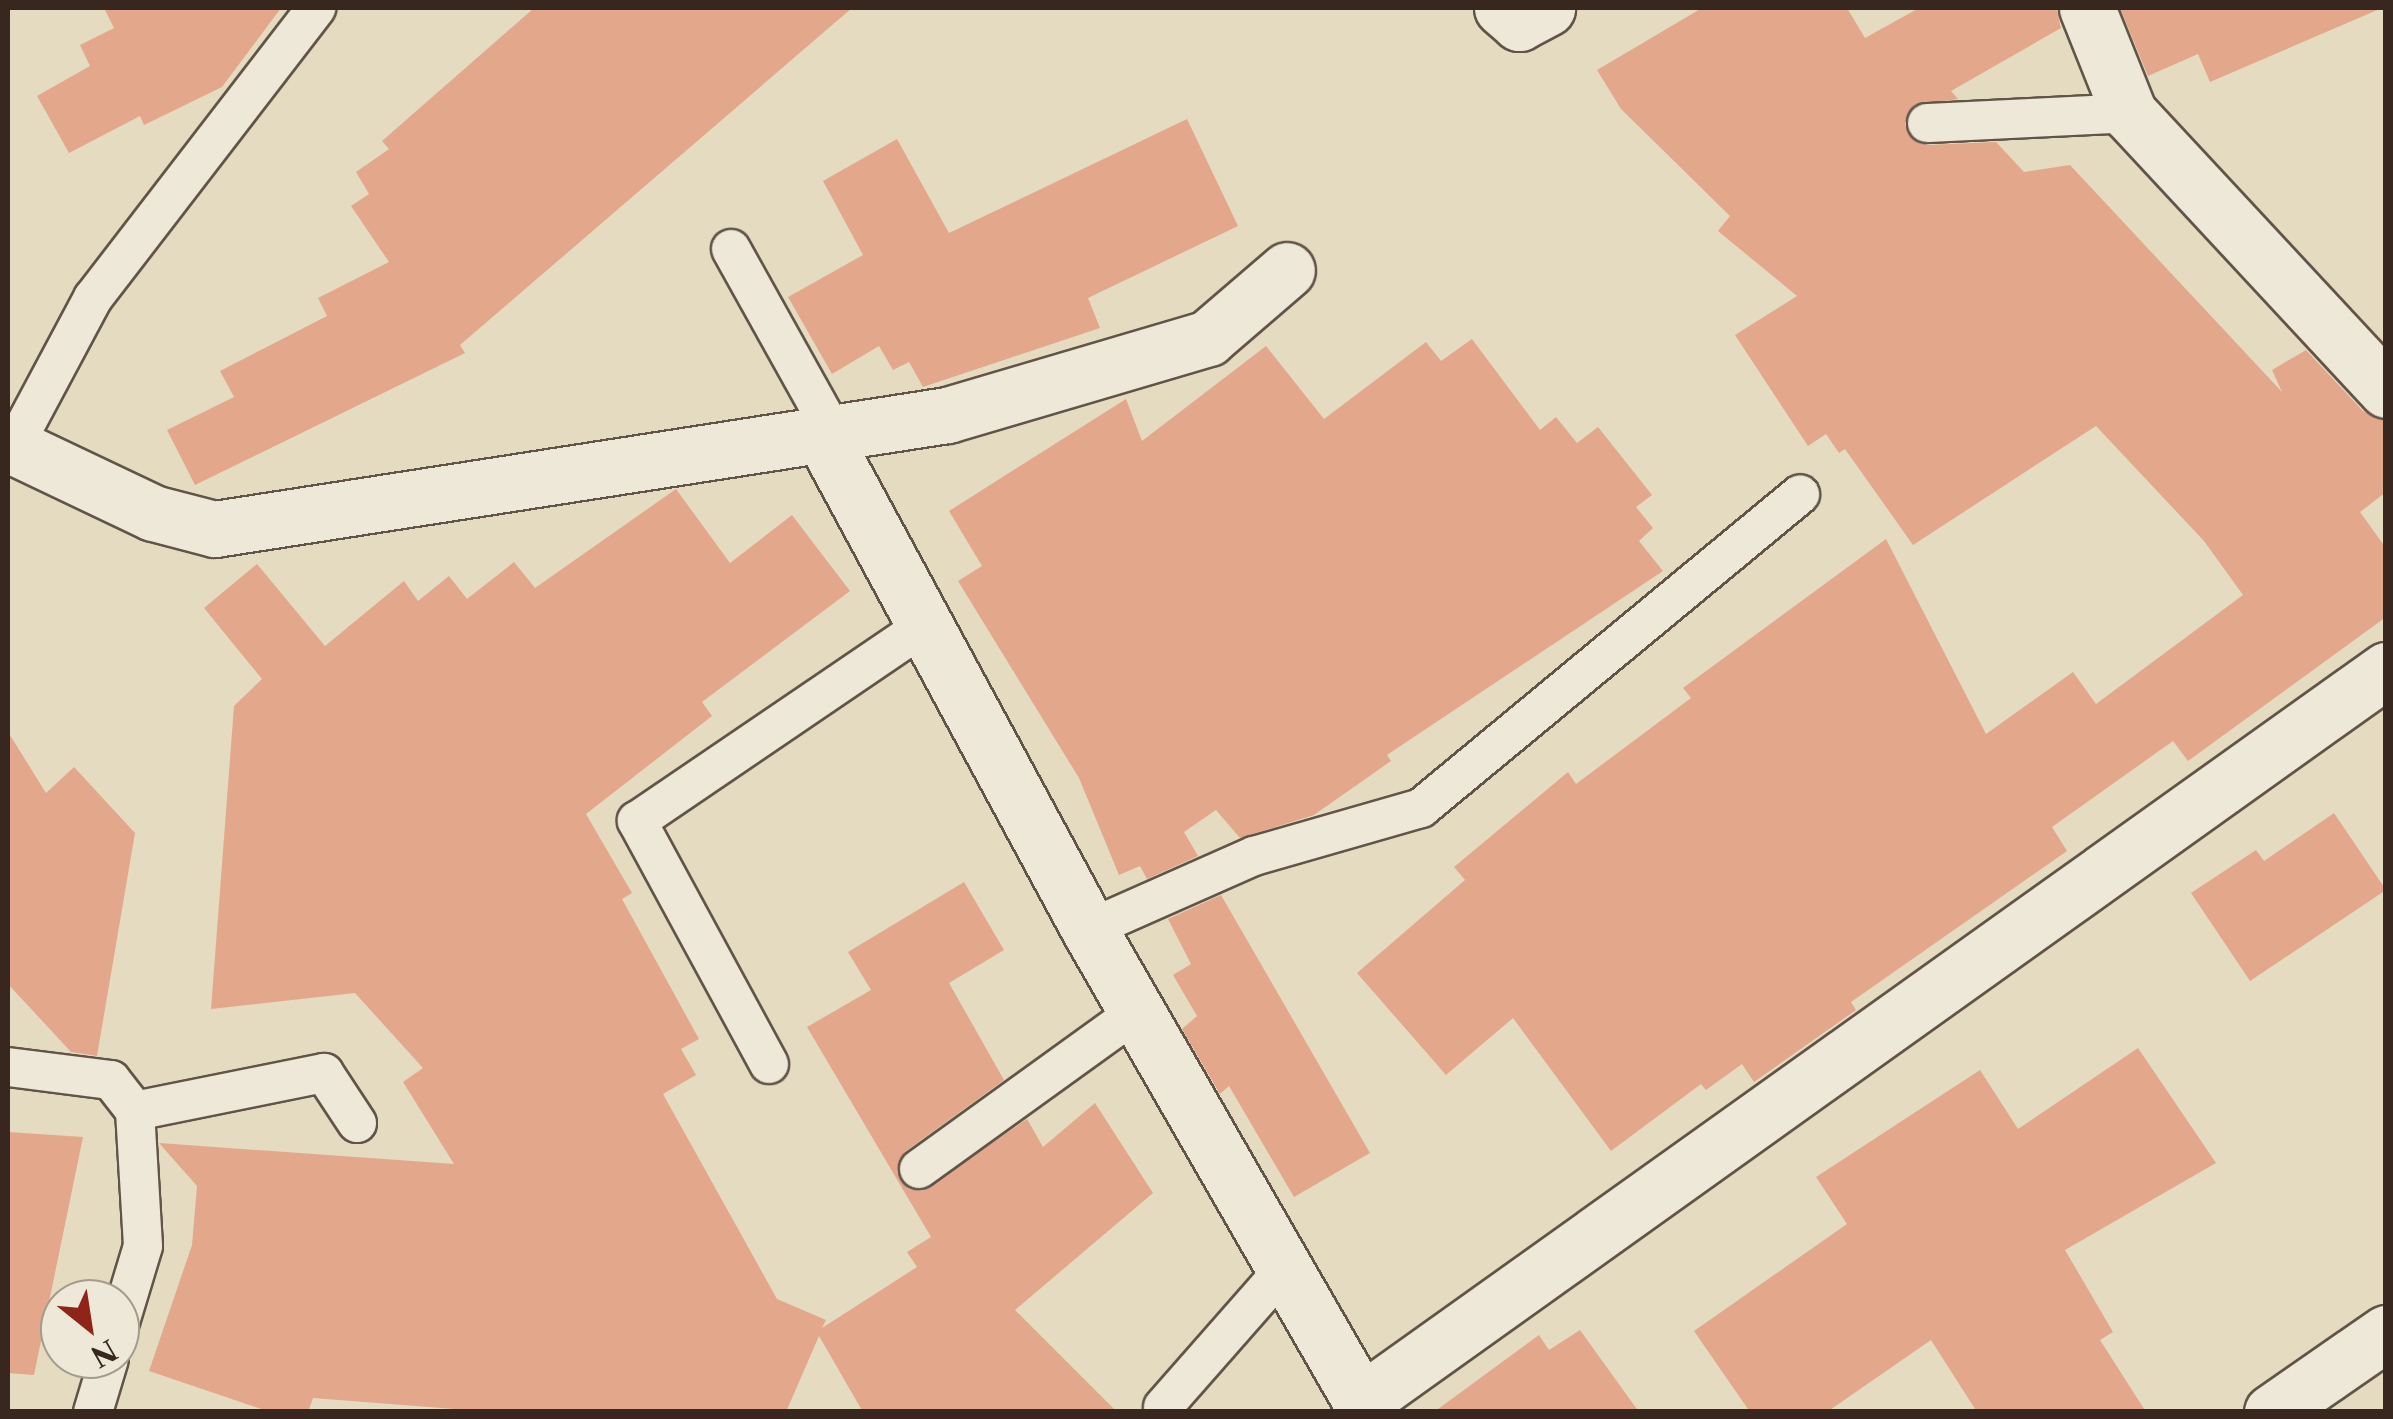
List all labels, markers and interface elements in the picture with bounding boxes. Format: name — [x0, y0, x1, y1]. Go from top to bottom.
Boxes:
north arrow — [40, 1279, 140, 1379]
text: N — [85, 1332, 123, 1374]

